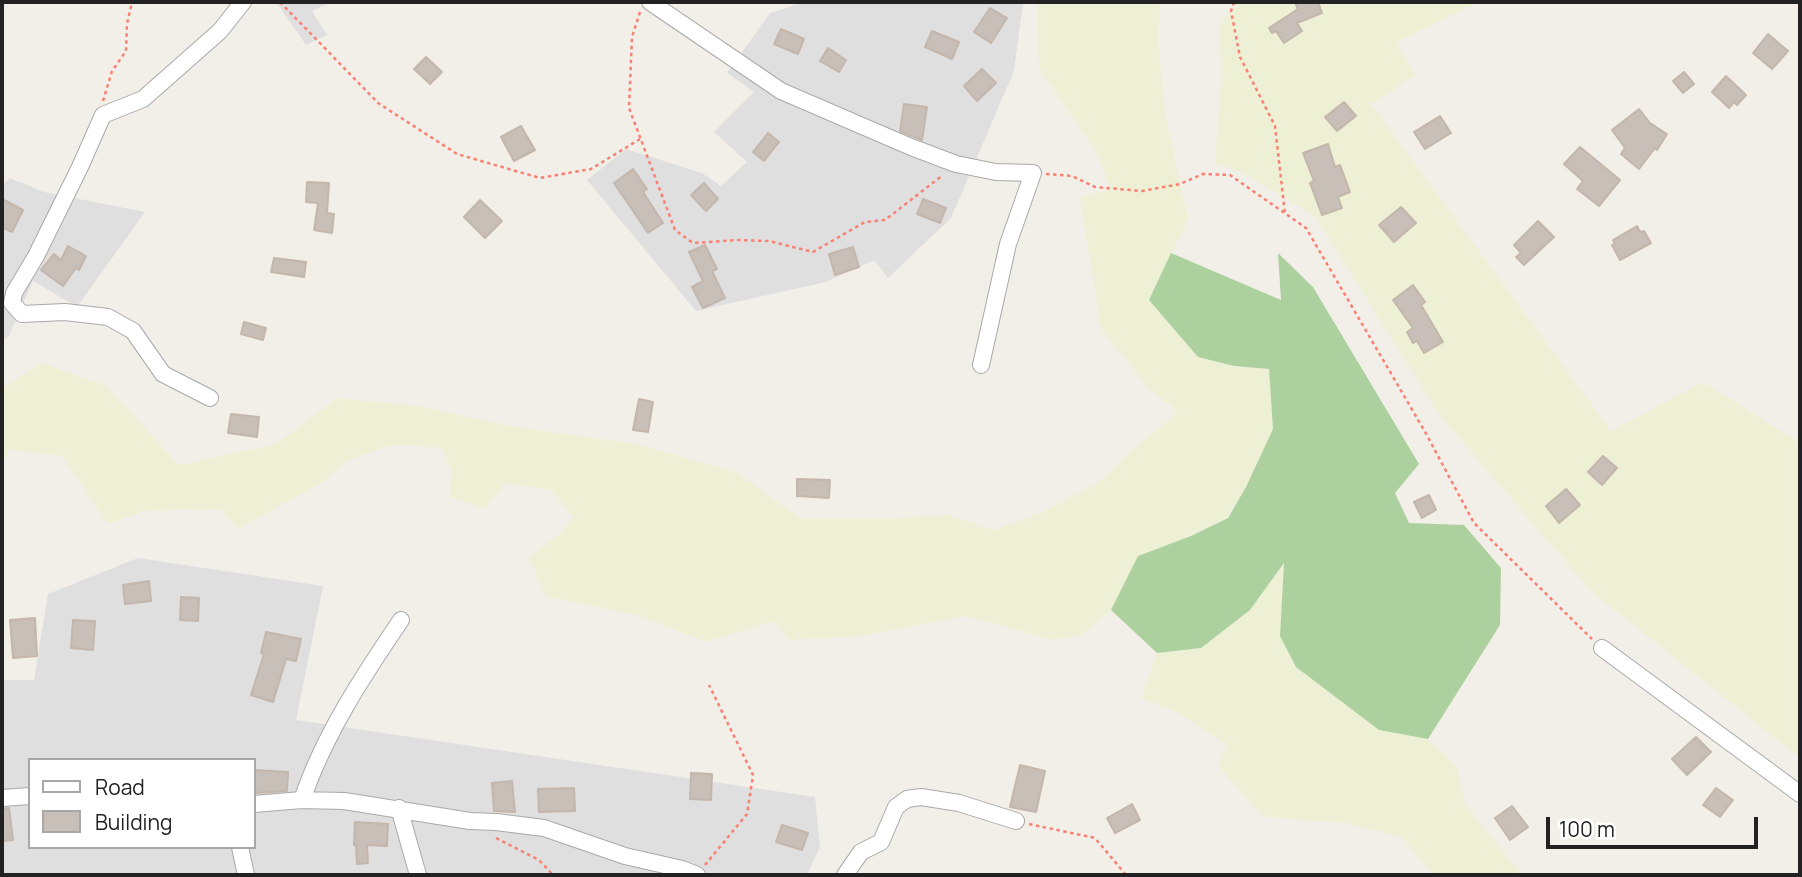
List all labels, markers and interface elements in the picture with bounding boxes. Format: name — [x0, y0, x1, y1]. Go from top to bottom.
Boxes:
legend — [28, 758, 256, 849]
text: Road — [95, 773, 145, 801]
scale bar — [1550, 804, 1762, 848]
text: Building — [95, 808, 172, 836]
text: 100 m — [1559, 815, 1615, 843]

